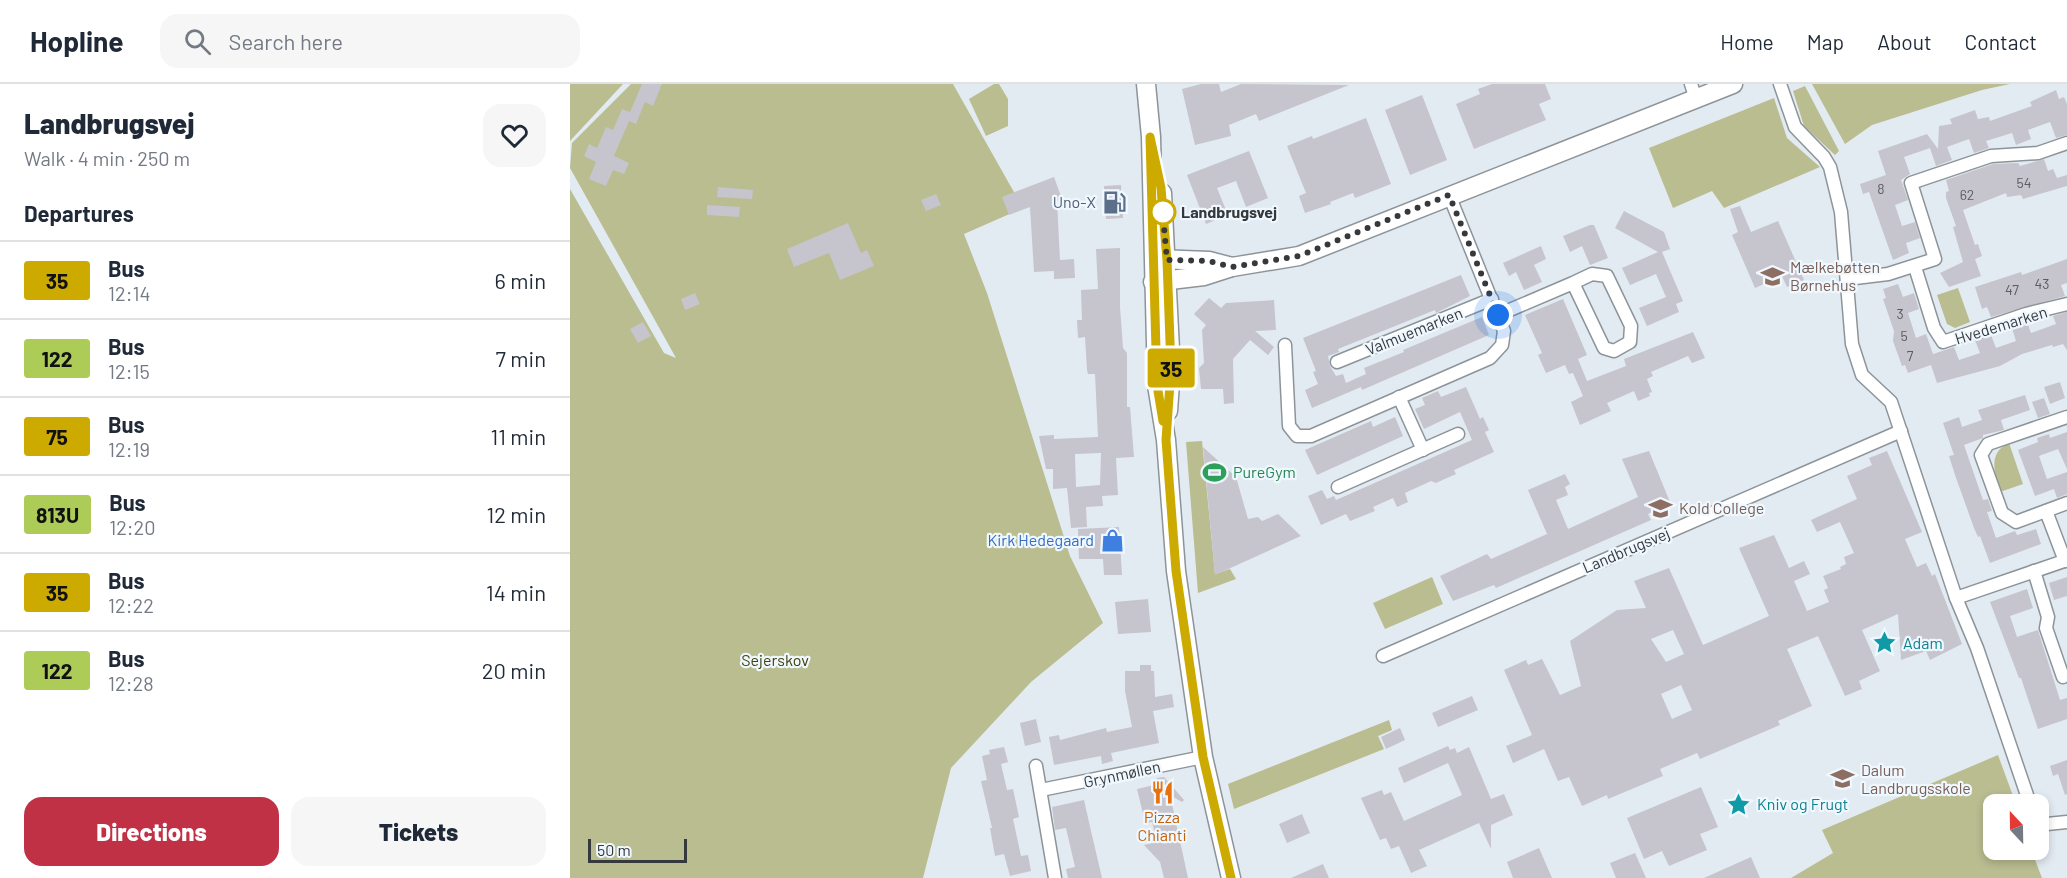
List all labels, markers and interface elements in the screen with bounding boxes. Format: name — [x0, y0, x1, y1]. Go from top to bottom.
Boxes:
search box — [160, 14, 580, 68]
text: Hopline — [30, 24, 124, 58]
icon: search — [181, 25, 214, 58]
text: Search here — [229, 28, 343, 54]
text: Home — [1720, 29, 1774, 54]
text: Map — [1807, 29, 1844, 54]
text: About — [1877, 29, 1932, 54]
text: Contact — [1965, 29, 2037, 54]
button: heart — [483, 104, 546, 167]
text: Landbrugsvej — [24, 106, 194, 140]
text: Walk · 4 min · 250 m — [24, 146, 190, 170]
house number: 54 — [2017, 174, 2031, 191]
house number: 8 — [1877, 180, 1885, 197]
house number: 62 — [1960, 186, 1974, 203]
fuel station icon: Uno-X — [1101, 189, 1127, 215]
place label: Uno-X — [1053, 192, 1096, 211]
marker: Landbrugsvej — [1150, 199, 1176, 225]
text: Departures — [24, 200, 134, 226]
place label: Landbrugsvej — [1181, 202, 1277, 221]
text: Bus — [108, 255, 145, 281]
place label: Mælkebøtten Børnehus — [1790, 257, 1880, 294]
school or university icon: Mælkebøtten Børnehus — [1759, 263, 1785, 289]
text: 6 min — [495, 267, 546, 293]
text: 35 — [46, 268, 68, 293]
house number: 43 — [2035, 275, 2049, 292]
text: 12:14 — [108, 281, 151, 305]
house number: 47 — [2005, 281, 2019, 298]
your location — [1483, 300, 1513, 330]
street label: Hvedemarken — [1952, 301, 2049, 348]
street label: Valmuemarken — [1363, 302, 1465, 359]
house number: 3 — [1896, 305, 1904, 322]
house number: 5 — [1900, 327, 1908, 344]
text: Bus — [108, 333, 145, 359]
text: 7 min — [496, 345, 546, 371]
text: 122 — [42, 346, 72, 371]
house number: 7 — [1907, 347, 1914, 364]
line badge: 35 — [1144, 348, 1198, 388]
text: 35 — [1160, 356, 1182, 381]
text: 12:15 — [108, 359, 150, 383]
text: Bus — [108, 411, 145, 437]
text: 11 min — [490, 423, 546, 449]
text: 75 — [46, 424, 68, 449]
text: 12:19 — [108, 437, 150, 461]
sports icon: PureGym — [1202, 459, 1228, 485]
place label: PureGym — [1233, 462, 1296, 481]
text: Bus — [109, 489, 146, 515]
school or university icon: Kold College — [1648, 495, 1674, 521]
place label: Kold College — [1679, 498, 1764, 517]
text: 12 min — [486, 501, 546, 527]
text: 813U — [36, 502, 79, 527]
text: 12:20 — [109, 515, 156, 539]
street label: Landbrugsvej — [1579, 523, 1672, 576]
shop icon: Kirk Hedegaard — [1099, 527, 1125, 553]
place label: Kirk Hedegaard — [987, 530, 1094, 549]
text: Bus — [108, 567, 145, 593]
text: 14 min — [486, 579, 546, 605]
text: 35 — [46, 580, 68, 605]
text: 12:22 — [108, 593, 154, 617]
place icon: Adam — [1872, 630, 1898, 656]
place label: Adam — [1903, 633, 1943, 652]
text: Bus — [108, 645, 145, 671]
park label: Sejerskov — [741, 650, 809, 669]
text: 20 min — [482, 657, 546, 683]
text: 122 — [42, 658, 72, 683]
text: 12:28 — [108, 671, 154, 695]
street label: Grynmøllen — [1082, 756, 1162, 791]
place label: Dalum Landbrugsskole — [1861, 760, 1971, 797]
school or university icon: Dalum Landbrugsskole — [1830, 766, 1856, 792]
restaurant icon: Pizza Chianti — [1149, 779, 1175, 805]
place icon: Kniv og Frugt — [1726, 791, 1752, 817]
place label: Kniv og Frugt — [1757, 794, 1848, 813]
north arrow — [1983, 794, 2049, 860]
map controls — [1983, 794, 2049, 860]
button: Directions — [24, 797, 279, 866]
button: Tickets — [291, 797, 546, 866]
place label: Pizza Chianti — [1137, 807, 1187, 844]
scale bar — [588, 836, 687, 864]
text: 50 m — [597, 840, 631, 859]

